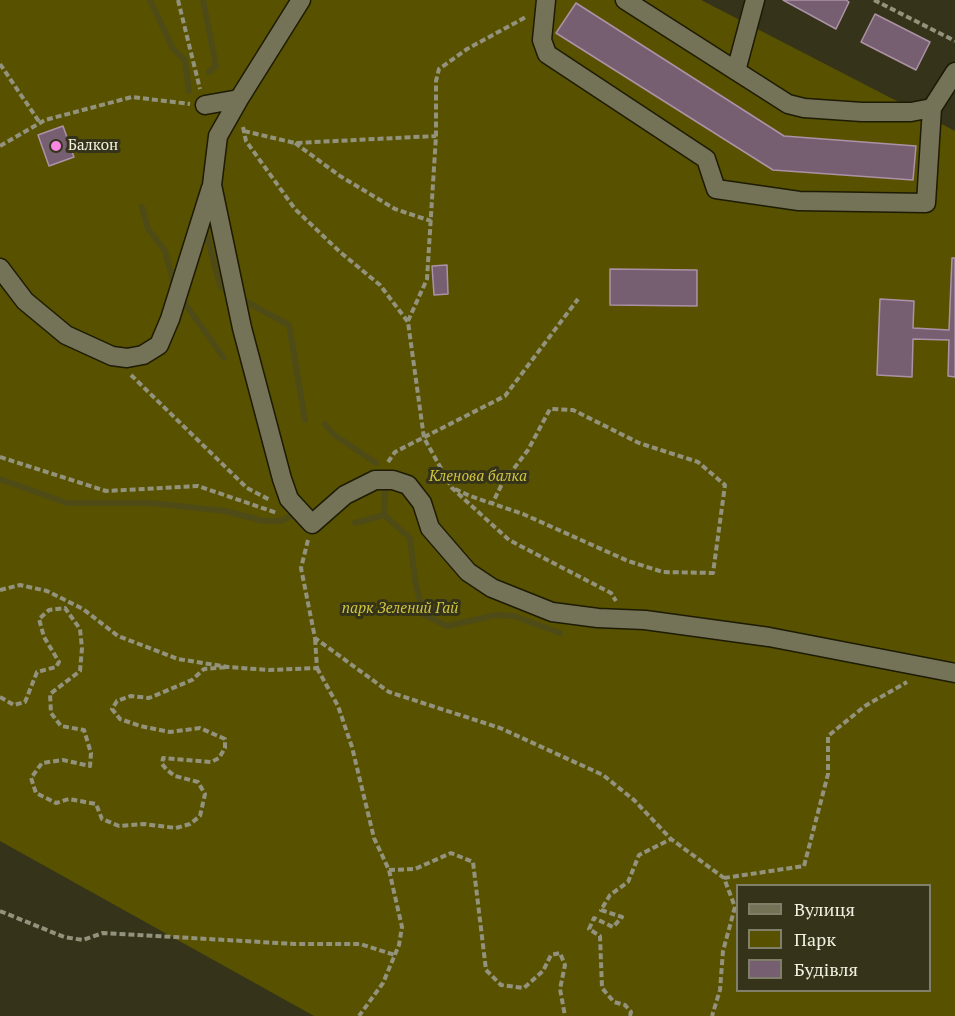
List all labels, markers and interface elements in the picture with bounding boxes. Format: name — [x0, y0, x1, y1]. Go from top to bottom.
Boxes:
place label: Балкон — [68, 137, 118, 155]
marker: Балкон — [49, 139, 63, 153]
park label: Кленова балка — [429, 468, 527, 486]
park label: парк Зелений Гай — [342, 600, 458, 618]
legend — [736, 884, 931, 992]
text: Вулиця — [794, 897, 855, 921]
text: Парк — [794, 927, 836, 951]
text: Будівля — [794, 957, 858, 981]

